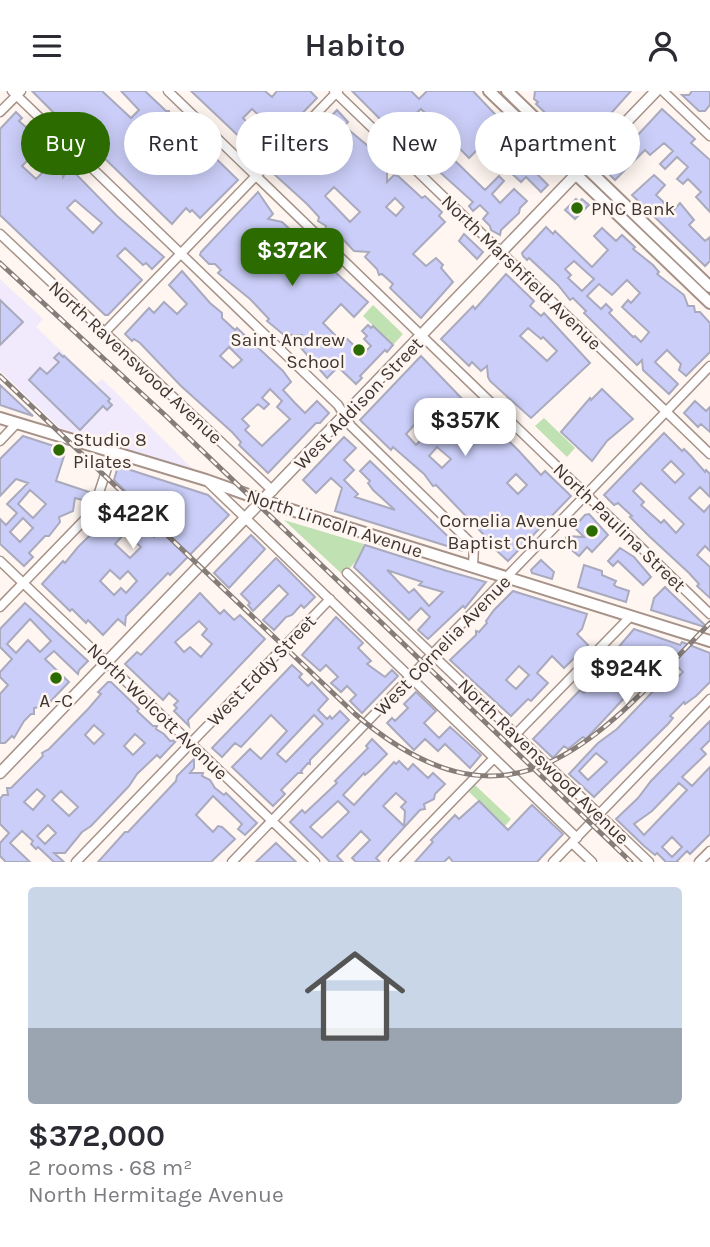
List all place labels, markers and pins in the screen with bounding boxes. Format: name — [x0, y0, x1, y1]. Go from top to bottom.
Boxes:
place label: PNC Bank — [591, 198, 675, 220]
marker: PNC Bank — [569, 200, 585, 216]
pin: $372K — [243, 229, 341, 288]
place label: Saint Andrew School — [230, 329, 345, 373]
marker: Saint Andrew School — [351, 342, 367, 358]
pin: $357K — [416, 399, 514, 458]
place label: Studio 8 Pilates — [73, 429, 147, 473]
marker: Studio 8 Pilates — [51, 442, 67, 458]
pin: $422K — [84, 491, 182, 551]
place label: Cornelia Avenue Baptist Church — [439, 510, 578, 554]
marker: Cornelia Avenue Baptist Church — [584, 523, 600, 539]
pin: $924K — [577, 647, 675, 706]
marker: A -C — [48, 670, 64, 686]
place label: A -C — [39, 690, 73, 712]

